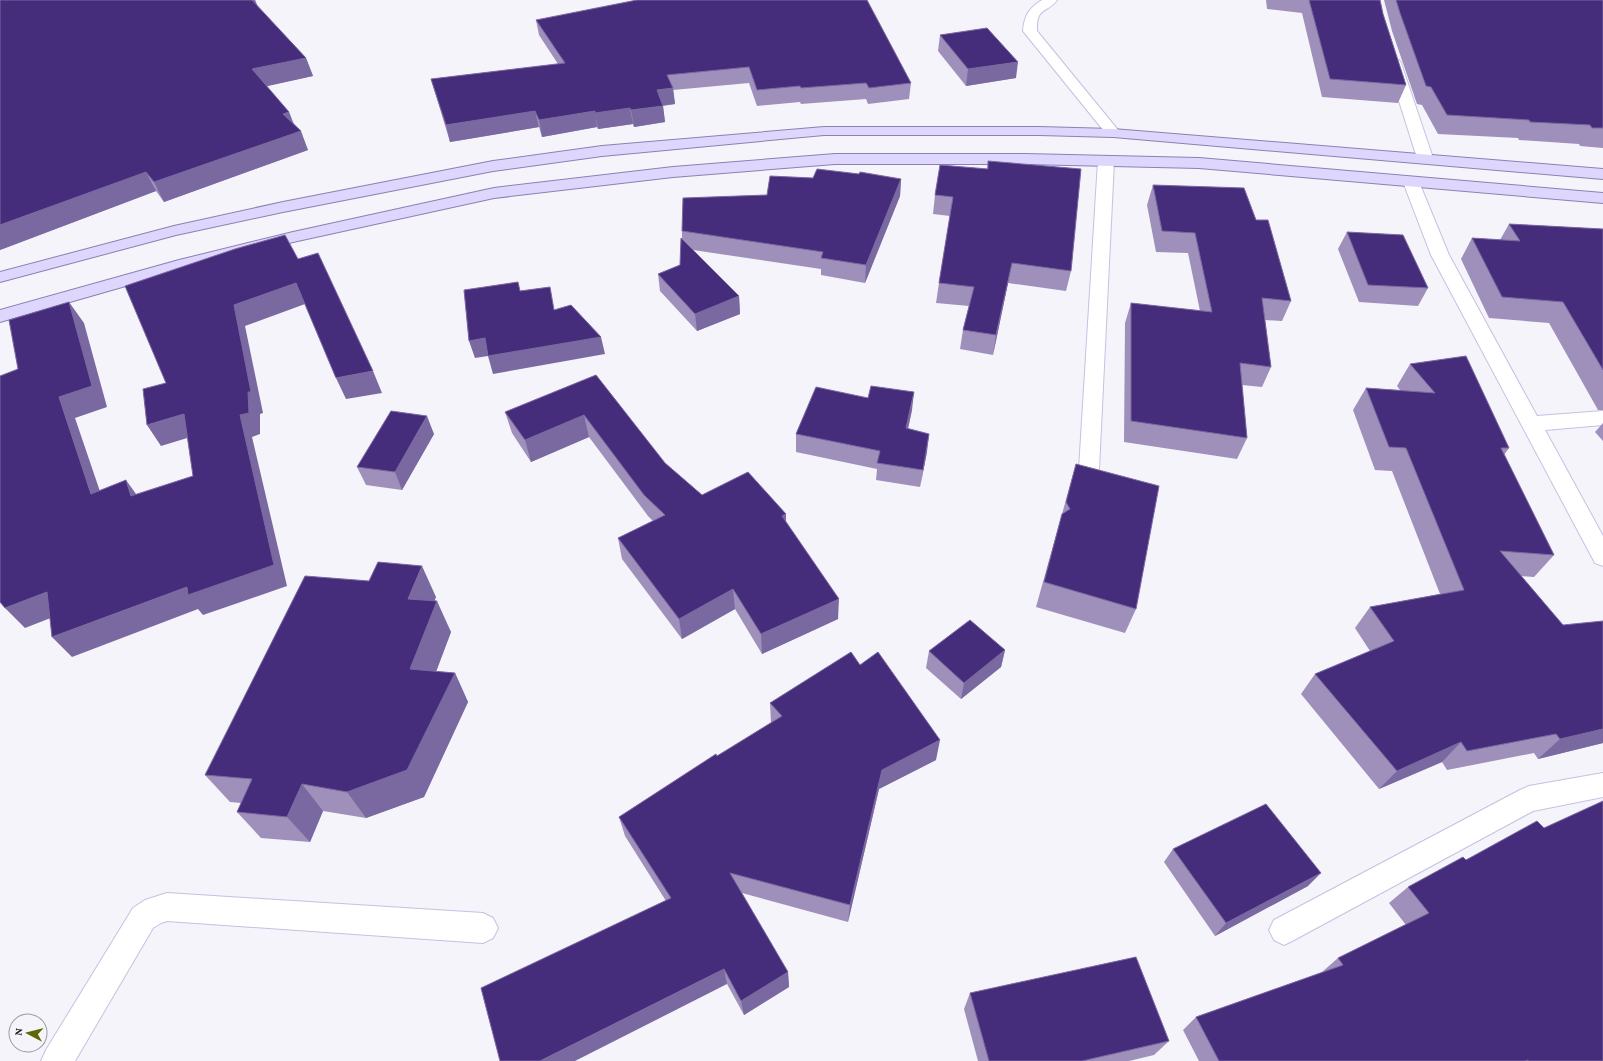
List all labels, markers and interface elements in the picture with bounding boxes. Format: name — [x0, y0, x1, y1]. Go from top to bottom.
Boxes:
north arrow — [8, 1013, 48, 1053]
text: N — [12, 1027, 25, 1036]

